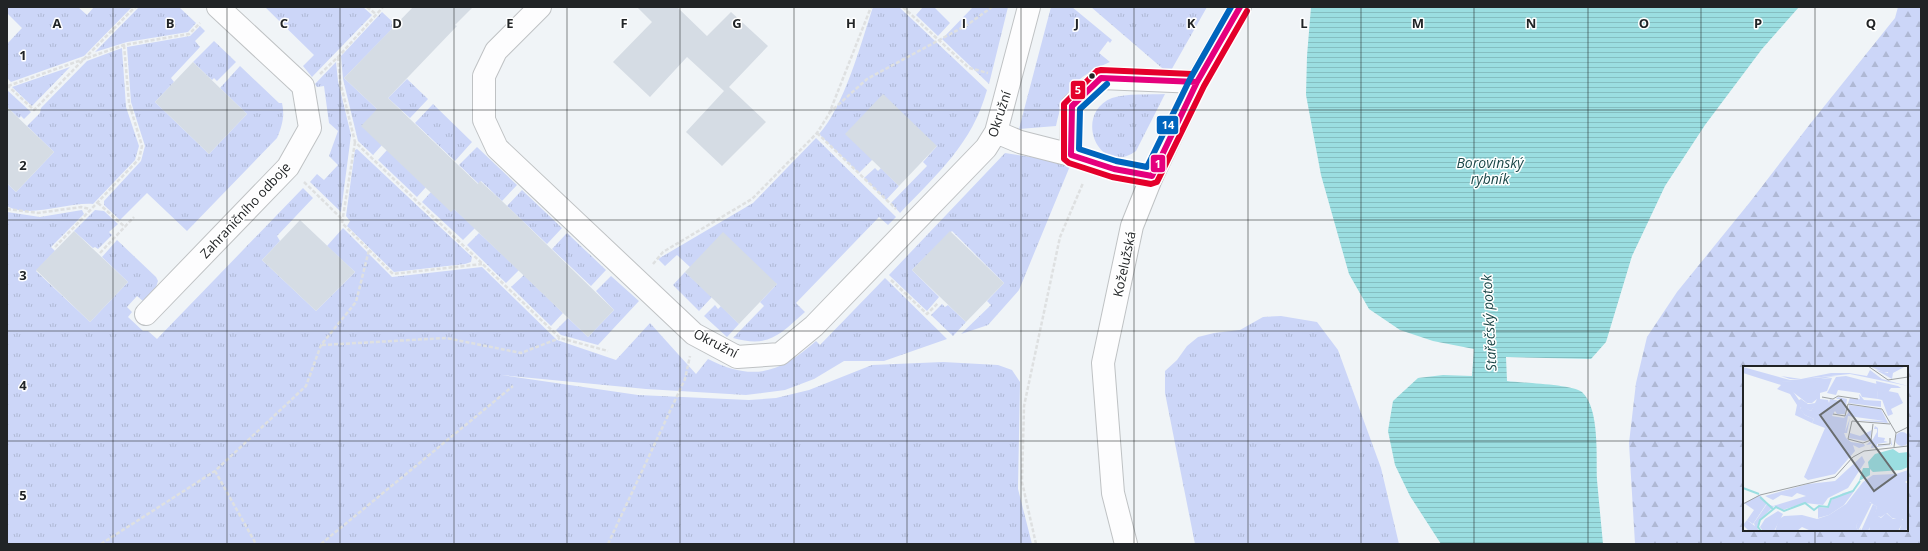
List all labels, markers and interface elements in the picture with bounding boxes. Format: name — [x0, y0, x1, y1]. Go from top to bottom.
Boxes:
text: A — [53, 14, 62, 32]
text: B — [166, 14, 175, 32]
text: C — [280, 14, 288, 32]
text: D — [392, 14, 402, 32]
text: E — [506, 14, 514, 32]
text: F — [620, 14, 628, 32]
text: G — [732, 14, 742, 32]
text: H — [846, 14, 856, 32]
text: I — [962, 14, 966, 32]
text: J — [1074, 14, 1079, 32]
text: K — [1187, 14, 1196, 32]
text: L — [1300, 14, 1308, 32]
text: M — [1412, 14, 1424, 32]
text: N — [1526, 14, 1536, 32]
text: O — [1639, 14, 1649, 32]
text: P — [1754, 14, 1762, 32]
text: Q — [1866, 14, 1876, 32]
text: 1 — [19, 46, 27, 64]
unlabelled marker — [1087, 71, 1097, 81]
line badge: 5 — [1070, 80, 1086, 100]
text: 5 — [1075, 82, 1081, 97]
street label: Okružní — [983, 88, 1015, 139]
line badge: 14 — [1156, 115, 1179, 135]
text: 14 — [1162, 117, 1175, 132]
water label: Borovinský rybník — [1456, 153, 1525, 188]
line badge: 1 — [1150, 154, 1166, 173]
text: 2 — [19, 156, 27, 174]
text: 1 — [1155, 156, 1161, 171]
street label: Zahraničního odboje — [196, 158, 294, 262]
street label: Koželužská — [1108, 229, 1140, 299]
text: 3 — [19, 266, 27, 284]
water label: Stařečský potok — [1476, 273, 1501, 372]
street label: Okružní — [691, 324, 742, 362]
inset map — [1743, 366, 1908, 531]
text: 4 — [19, 376, 27, 394]
text: 5 — [19, 486, 27, 504]

